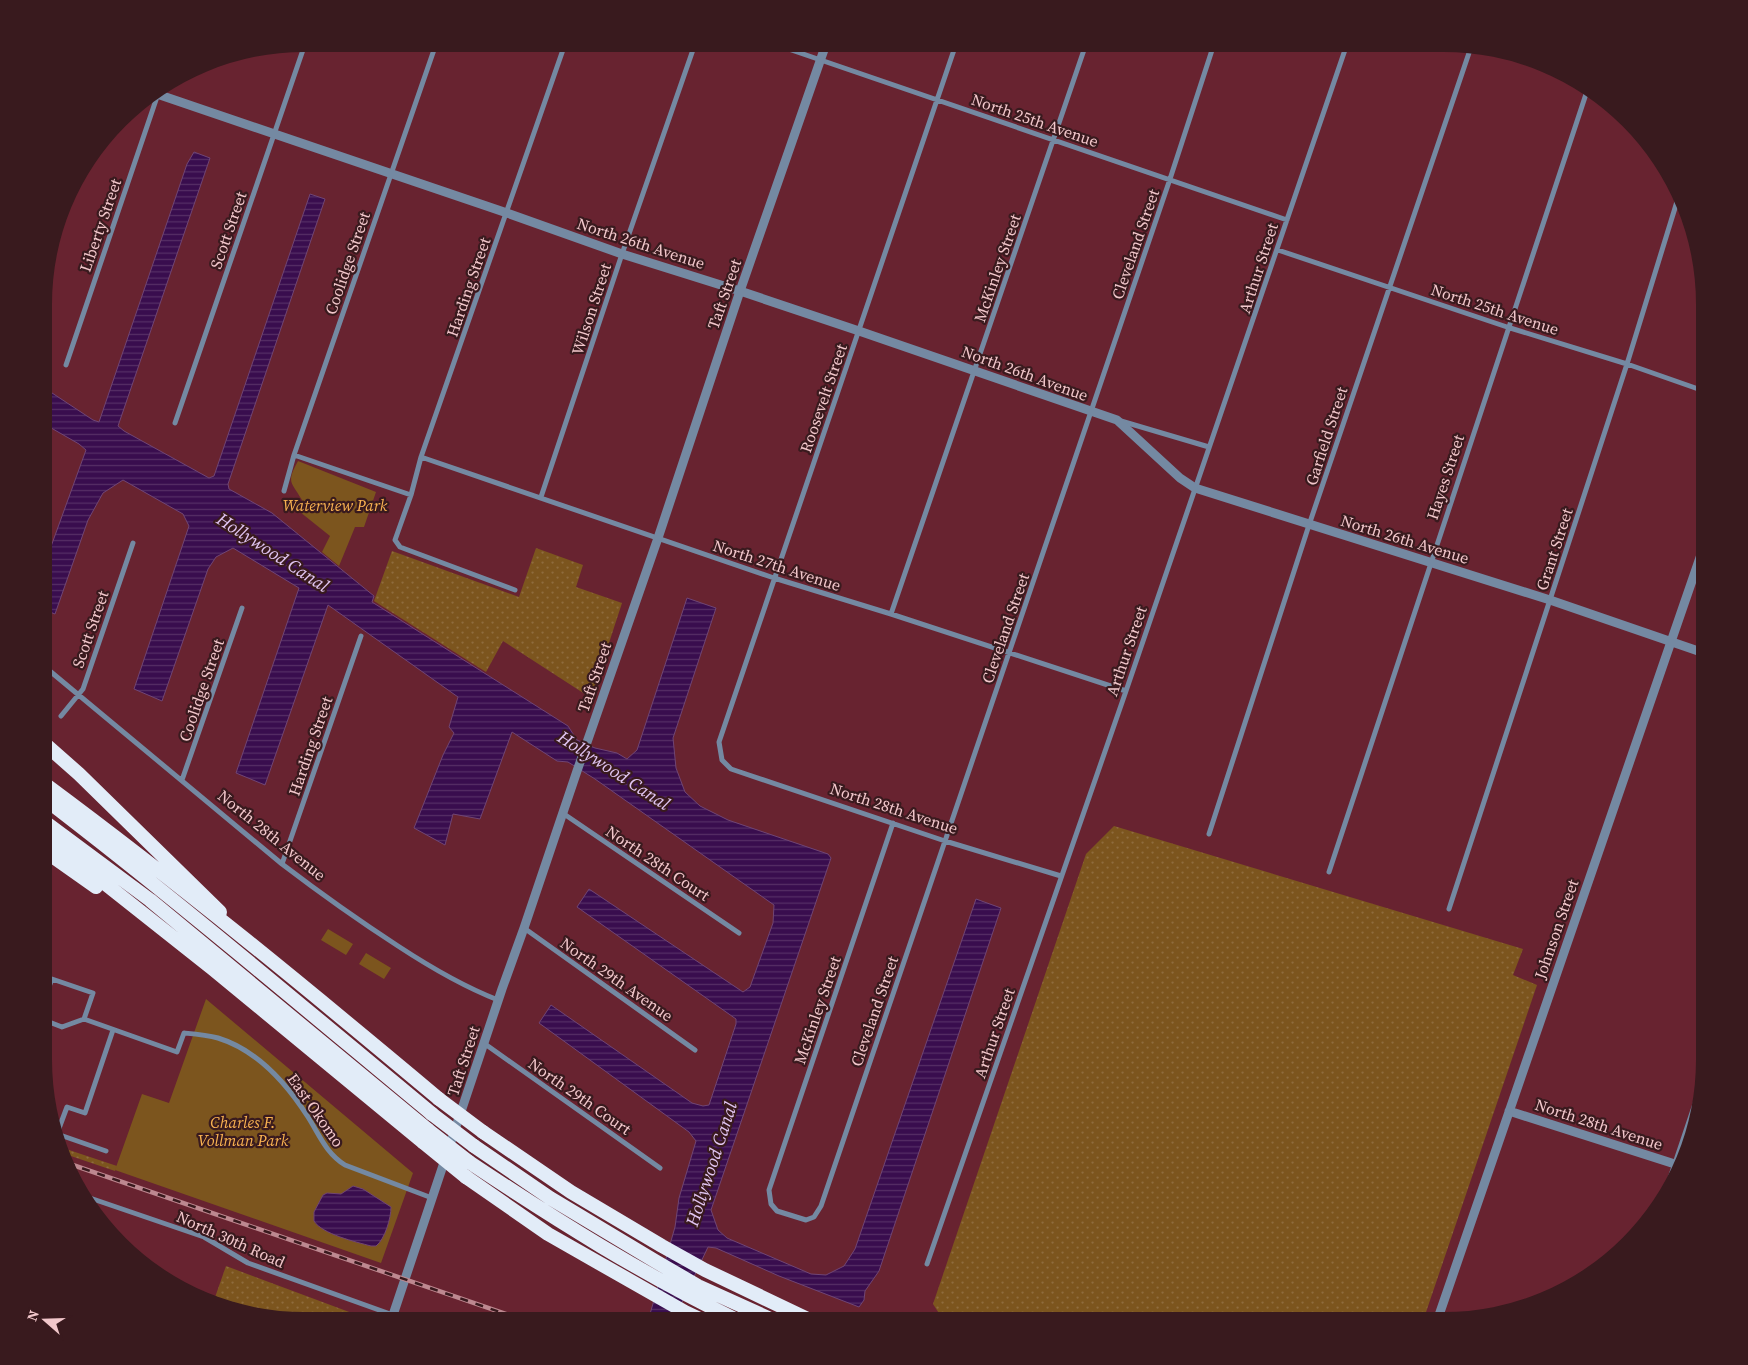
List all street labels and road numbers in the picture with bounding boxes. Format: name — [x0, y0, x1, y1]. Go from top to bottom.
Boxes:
street label: North 25th Avenue — [969, 88, 1101, 152]
street label: Liberty Street — [74, 175, 126, 275]
street label: Cleveland Street — [1106, 185, 1164, 302]
street label: Scott Street — [205, 188, 252, 272]
street label: Coolidge Street — [319, 208, 375, 317]
street label: McKinley Street — [968, 210, 1026, 325]
street label: North 26th Avenue — [574, 212, 708, 274]
street label: Arthur Street — [1233, 219, 1283, 316]
street label: Harding Street — [441, 234, 496, 340]
street label: Taft Street — [702, 255, 746, 332]
street label: Wilson Street — [566, 260, 616, 358]
street label: North 25th Avenue — [1428, 278, 1562, 340]
street label: Roosevelt Street — [794, 340, 852, 455]
street label: North 26th Avenue — [959, 340, 1091, 406]
street label: Garfield Street — [1300, 383, 1353, 488]
street label: Hayes Street — [1421, 431, 1469, 522]
street label: Grant Street — [1530, 504, 1578, 593]
street label: North 26th Avenue — [1338, 509, 1472, 569]
street label: North 27th Avenue — [710, 534, 844, 596]
street label: Cleveland Street — [976, 569, 1034, 686]
street label: Scott Street — [67, 587, 114, 671]
street label: Arthur Street — [1100, 602, 1152, 699]
street label: Coolidge Street — [173, 635, 229, 744]
street label: Taft Street — [572, 638, 616, 715]
street label: Harding Street — [283, 693, 338, 799]
street label: North 28th Avenue — [827, 777, 961, 839]
street label: North 28th Avenue — [213, 785, 331, 885]
street label: North 28th Court — [602, 820, 715, 906]
street label: Johnson Street — [1528, 875, 1584, 983]
street label: North 29th Avenue — [556, 932, 678, 1026]
street label: McKinley Street — [788, 952, 846, 1067]
street label: Cleveland Street — [845, 952, 903, 1069]
street label: Arthur Street — [968, 984, 1020, 1081]
street label: Taft Street — [441, 1022, 485, 1099]
street label: North 29th Court — [524, 1052, 636, 1140]
street label: East Okomo — [282, 1069, 350, 1151]
street label: North 28th Avenue — [1532, 1093, 1666, 1155]
street label: North 30th Road — [173, 1205, 289, 1273]

